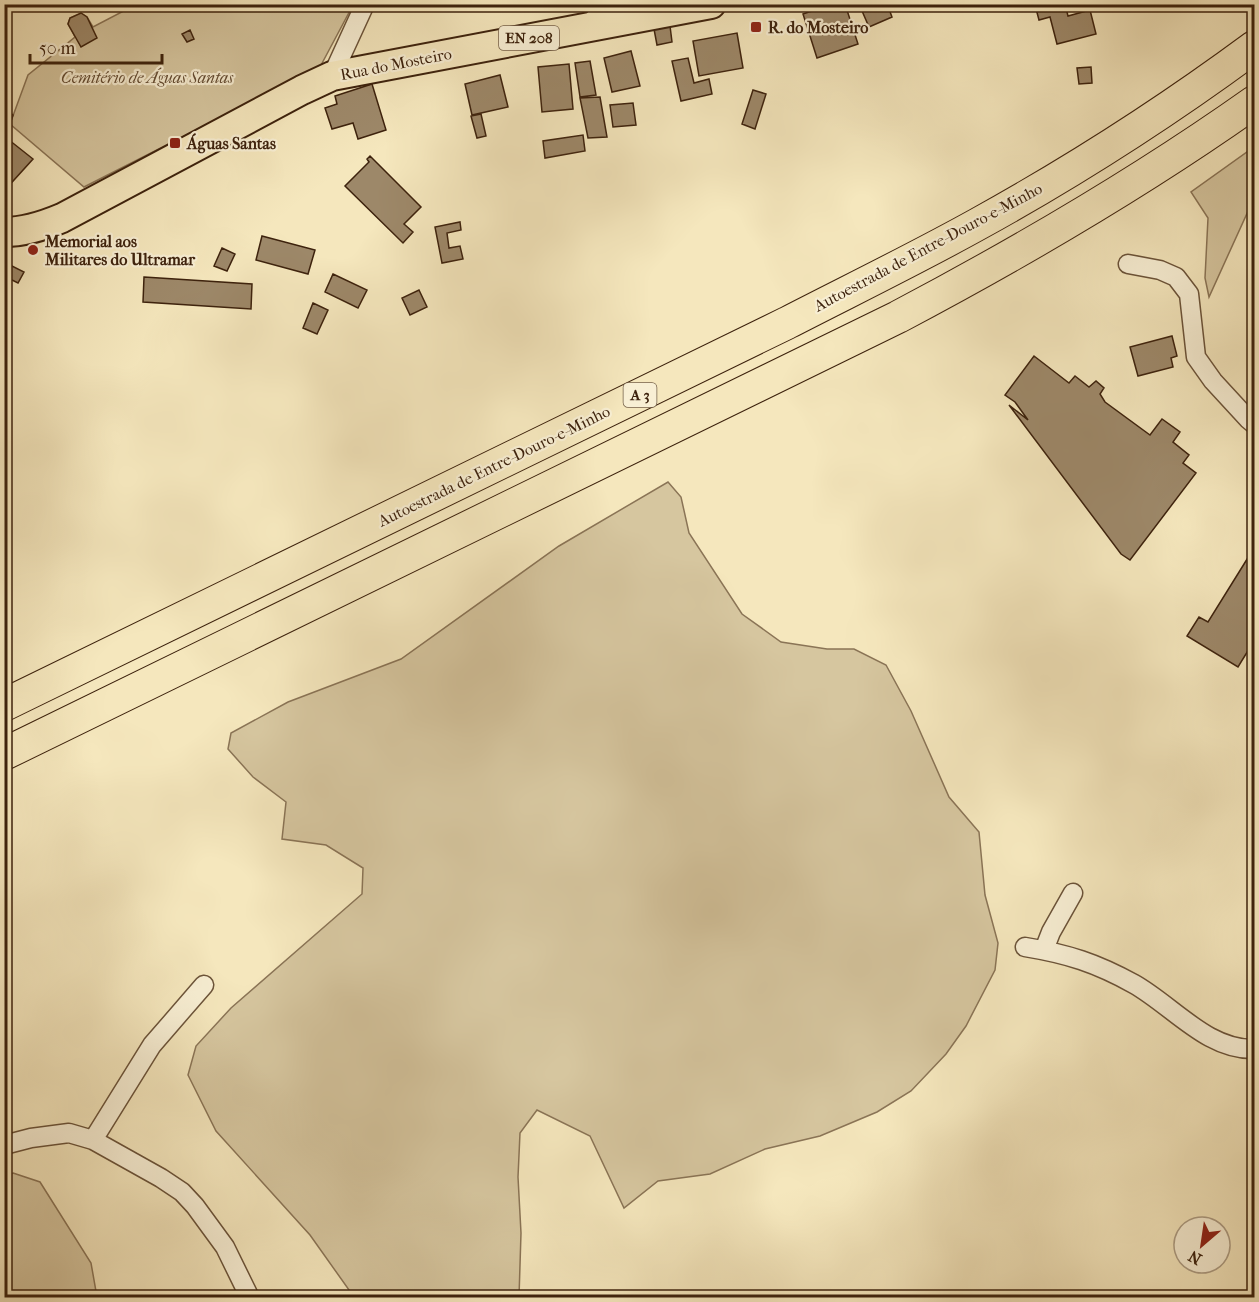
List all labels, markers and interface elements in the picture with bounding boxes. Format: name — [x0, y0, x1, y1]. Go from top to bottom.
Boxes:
place label: R. do Mosteiro — [768, 18, 868, 37]
marker: R. do Mosteiro — [749, 20, 763, 34]
road number: EN 208 — [499, 26, 559, 50]
scale bar — [30, 27, 162, 65]
text: 50 m — [39, 38, 76, 59]
street label: Rua do Mosteiro — [339, 44, 453, 84]
park label: Cemitério de Águas Santas — [61, 67, 234, 87]
place label: Águas Santas — [186, 133, 276, 154]
marker: Águas Santas — [168, 136, 182, 150]
street label: Autoestrada de Entre-Douro-e-Minho — [810, 179, 1045, 316]
place label: Memorial aos Militares do Ultramar — [44, 232, 196, 269]
marker: Memorial aos Militares do Ultramar — [26, 243, 40, 257]
road number: A 3 — [624, 383, 656, 407]
street label: Autoestrada de Entre-Douro-e-Minho — [374, 401, 613, 531]
north arrow — [1172, 1215, 1232, 1275]
text: N — [1184, 1246, 1205, 1269]

